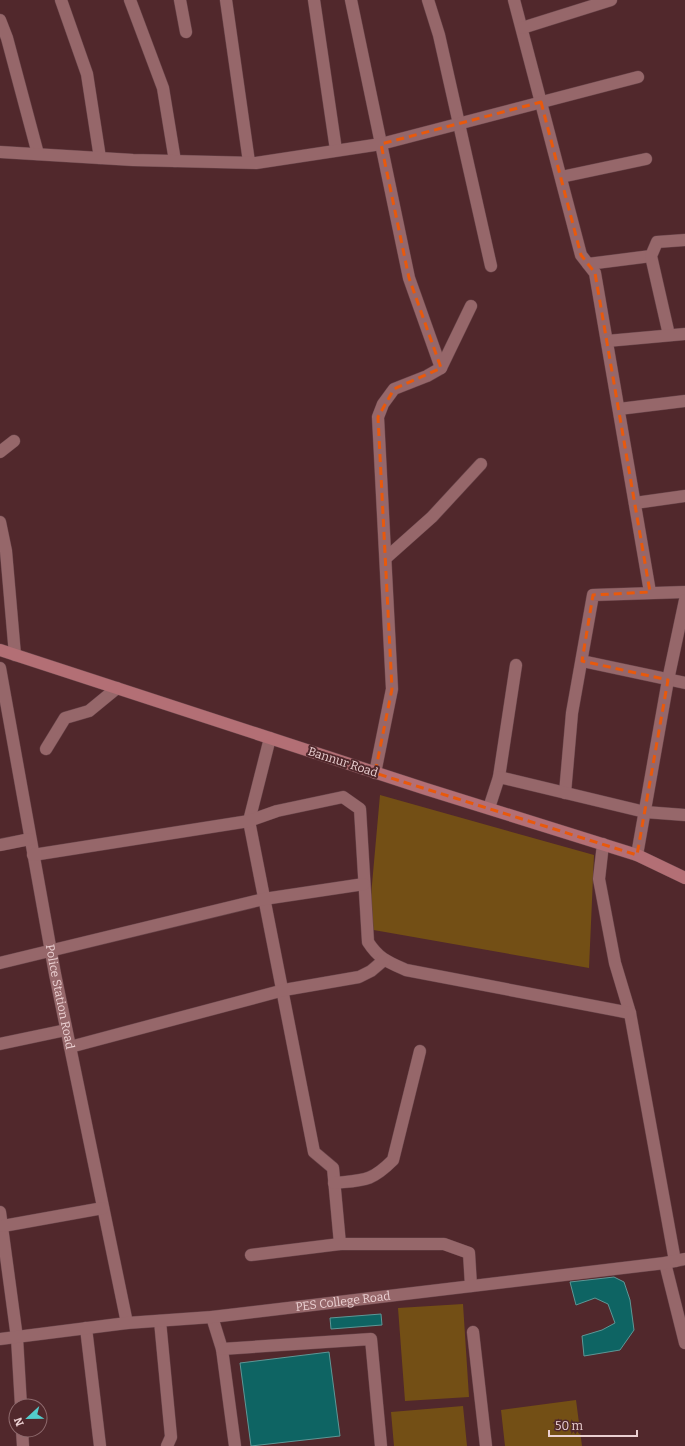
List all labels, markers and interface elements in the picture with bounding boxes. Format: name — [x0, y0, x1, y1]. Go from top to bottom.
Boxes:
street label: Bannur Road — [306, 744, 380, 780]
street label: Police Station Road — [43, 943, 77, 1050]
street label: PES College Road — [295, 1289, 391, 1314]
north arrow — [8, 1398, 48, 1438]
scale bar — [549, 1412, 637, 1438]
text: N — [11, 1415, 27, 1428]
text: 50 m — [555, 1419, 584, 1433]

